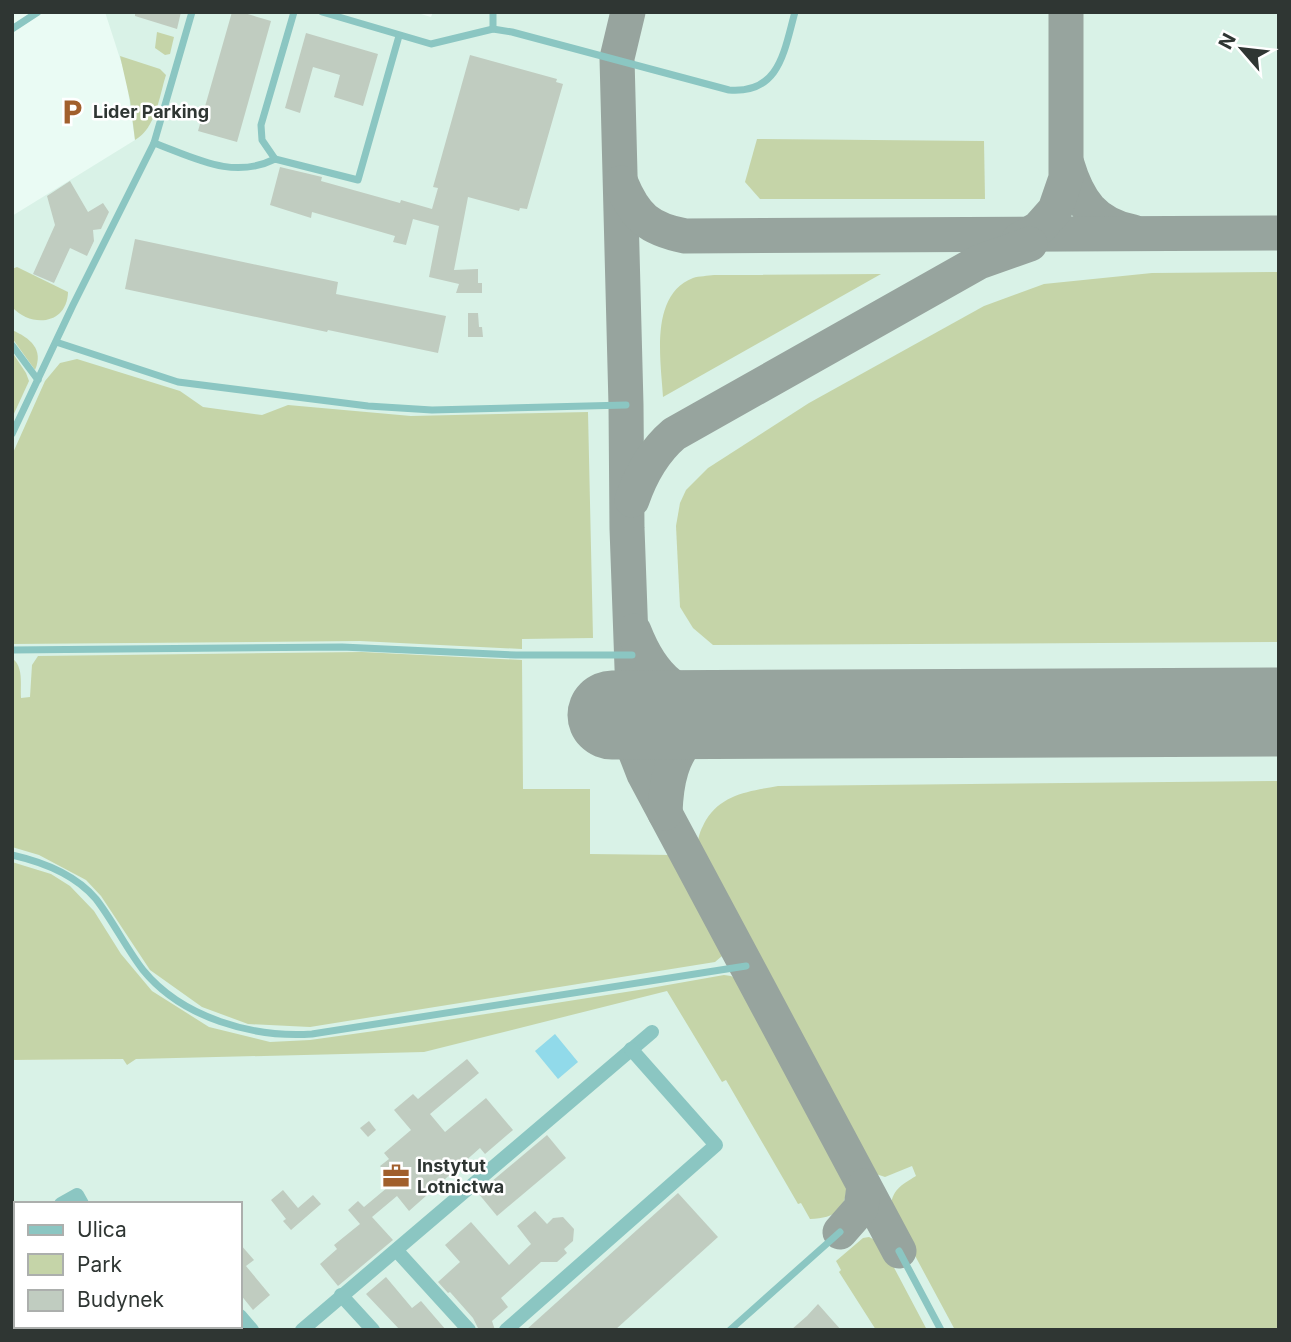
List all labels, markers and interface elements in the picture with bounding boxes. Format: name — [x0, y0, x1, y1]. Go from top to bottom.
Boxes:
north arrow — [1207, 14, 1277, 84]
text: N — [1214, 29, 1241, 53]
parking icon: Lider Parking — [57, 97, 87, 127]
place label: Lider Parking — [93, 101, 209, 122]
place label: Instytut Lotnictwa — [417, 1155, 504, 1197]
office icon: Instytut Lotnictwa — [381, 1161, 411, 1191]
legend — [14, 1202, 242, 1328]
text: Ulica — [77, 1217, 127, 1242]
text: Park — [77, 1252, 122, 1277]
text: Budynek — [77, 1287, 165, 1312]

